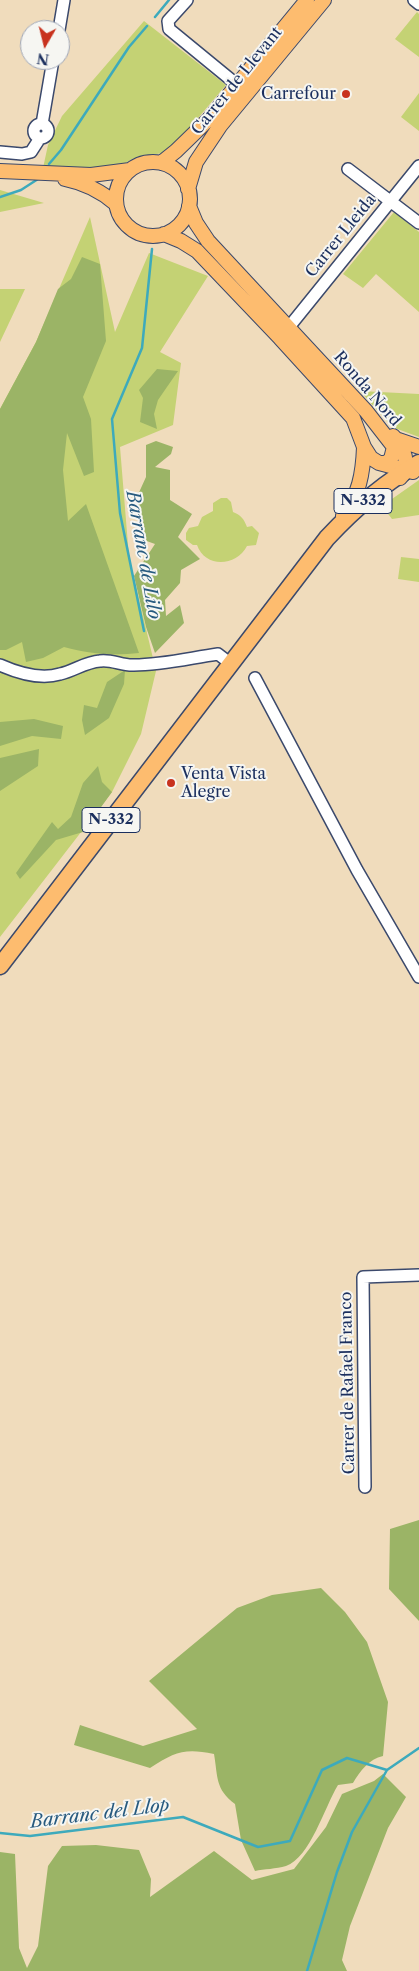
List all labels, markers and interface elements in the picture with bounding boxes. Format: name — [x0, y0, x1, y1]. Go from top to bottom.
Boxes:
north arrow — [20, 20, 70, 70]
street label: Carrer de Llevant — [188, 23, 286, 139]
text: N — [36, 49, 50, 69]
place label: Carrefour — [261, 84, 336, 104]
marker: Carrefour — [340, 88, 352, 100]
street label: Carrer Lleida — [302, 191, 380, 281]
street label: Ronda Nord — [329, 348, 405, 430]
road number: N-332 — [334, 488, 392, 514]
water label: Barranc de Lilo — [121, 489, 165, 621]
place label: Venta Vista Alegre — [181, 764, 266, 802]
marker: Venta Vista Alegre — [165, 777, 177, 789]
road number: N-332 — [82, 808, 140, 832]
street label: Carrer de Rafael Franco — [337, 1291, 359, 1475]
water label: Barranc del Llop — [29, 1795, 171, 1833]

